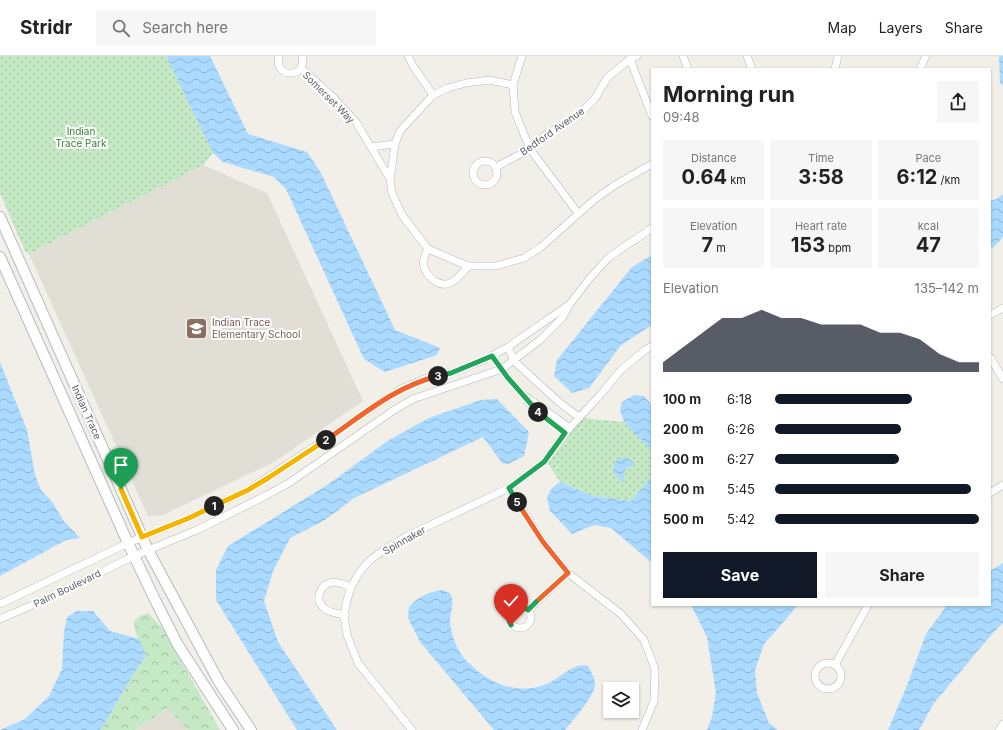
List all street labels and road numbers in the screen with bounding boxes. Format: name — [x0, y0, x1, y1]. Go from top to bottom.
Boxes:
street label: Somerset Way — [301, 69, 358, 126]
street label: Bedford Avenue — [518, 104, 587, 158]
street label: Indian Trace — [70, 383, 104, 441]
street label: Spinnaker — [380, 523, 428, 557]
street label: Palm Boulevard — [31, 567, 103, 609]

